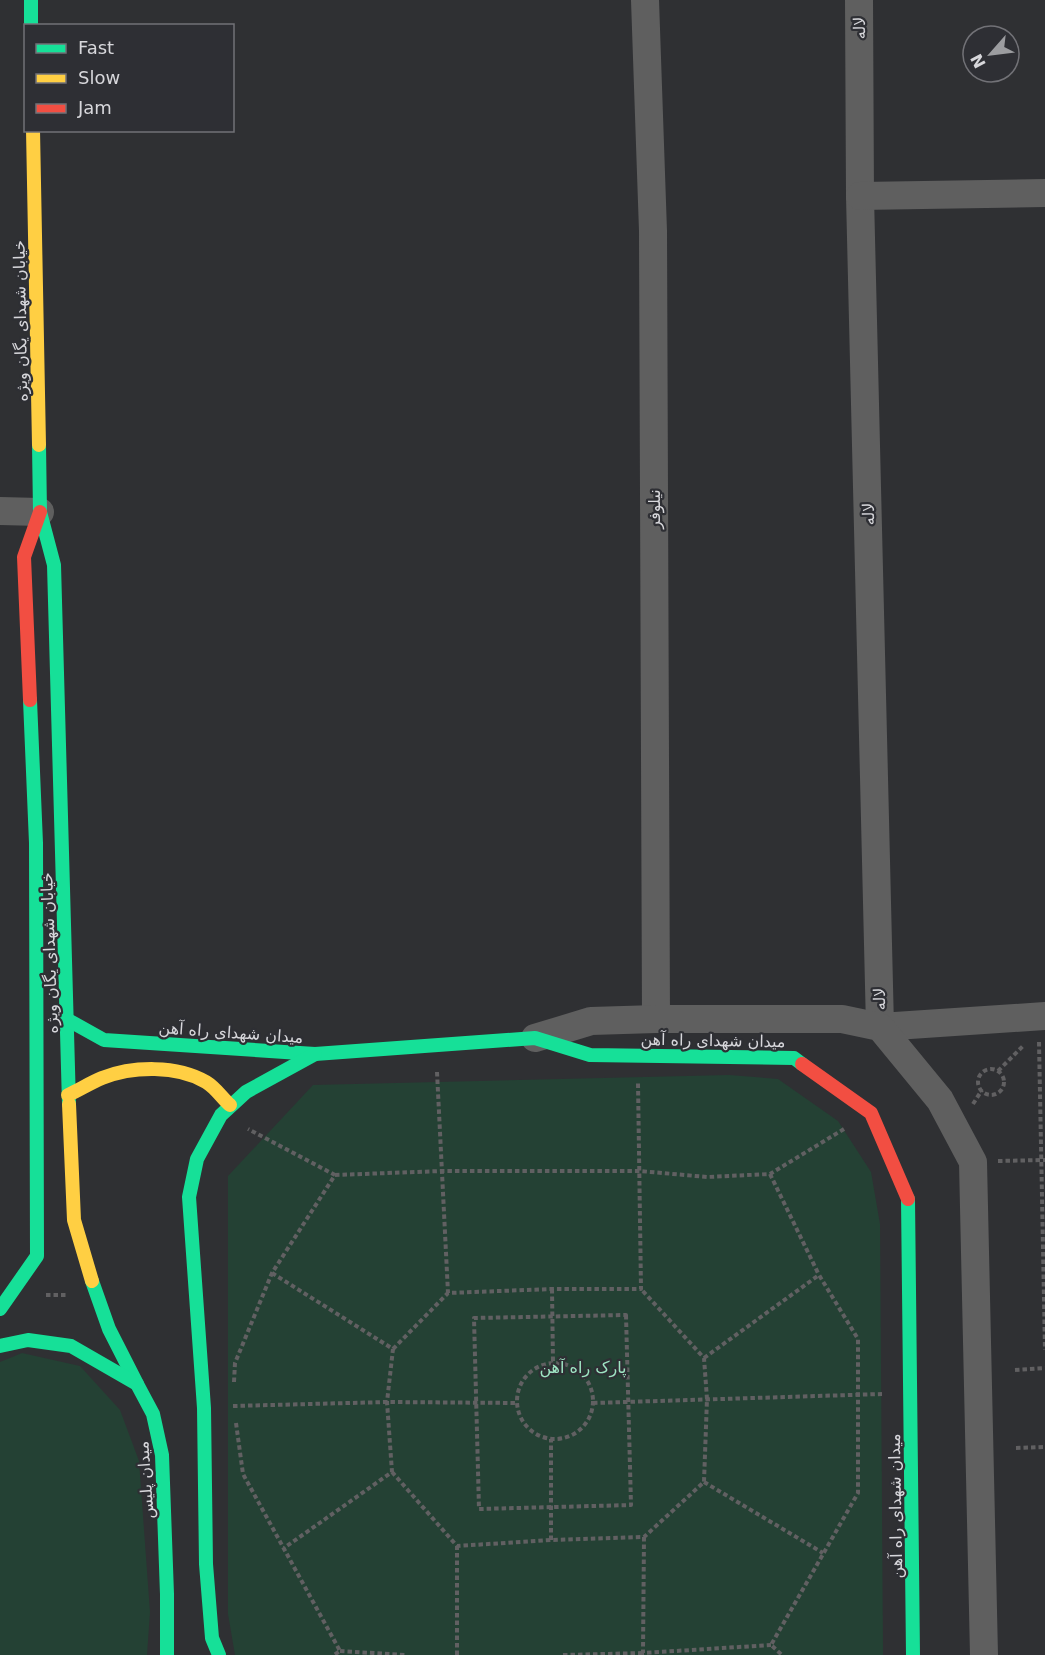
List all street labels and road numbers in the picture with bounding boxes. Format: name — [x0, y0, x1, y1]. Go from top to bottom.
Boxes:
street label: لاله — [850, 17, 869, 39]
street label: خیابان شهدای یگان ویژه — [10, 240, 32, 402]
street label: نیلوفر — [645, 489, 665, 530]
street label: لاله — [859, 503, 878, 525]
street label: خیابان شهدای یگان ویژه — [37, 872, 63, 1034]
street label: لاله — [870, 988, 889, 1010]
street label: میدان شهدای راه آهن — [158, 1018, 304, 1048]
street label: میدان شهدای راه آهن — [640, 1030, 786, 1052]
street label: میدان شهدای راه آهن — [885, 1433, 907, 1579]
street label: میدان پلیس — [133, 1440, 159, 1520]

